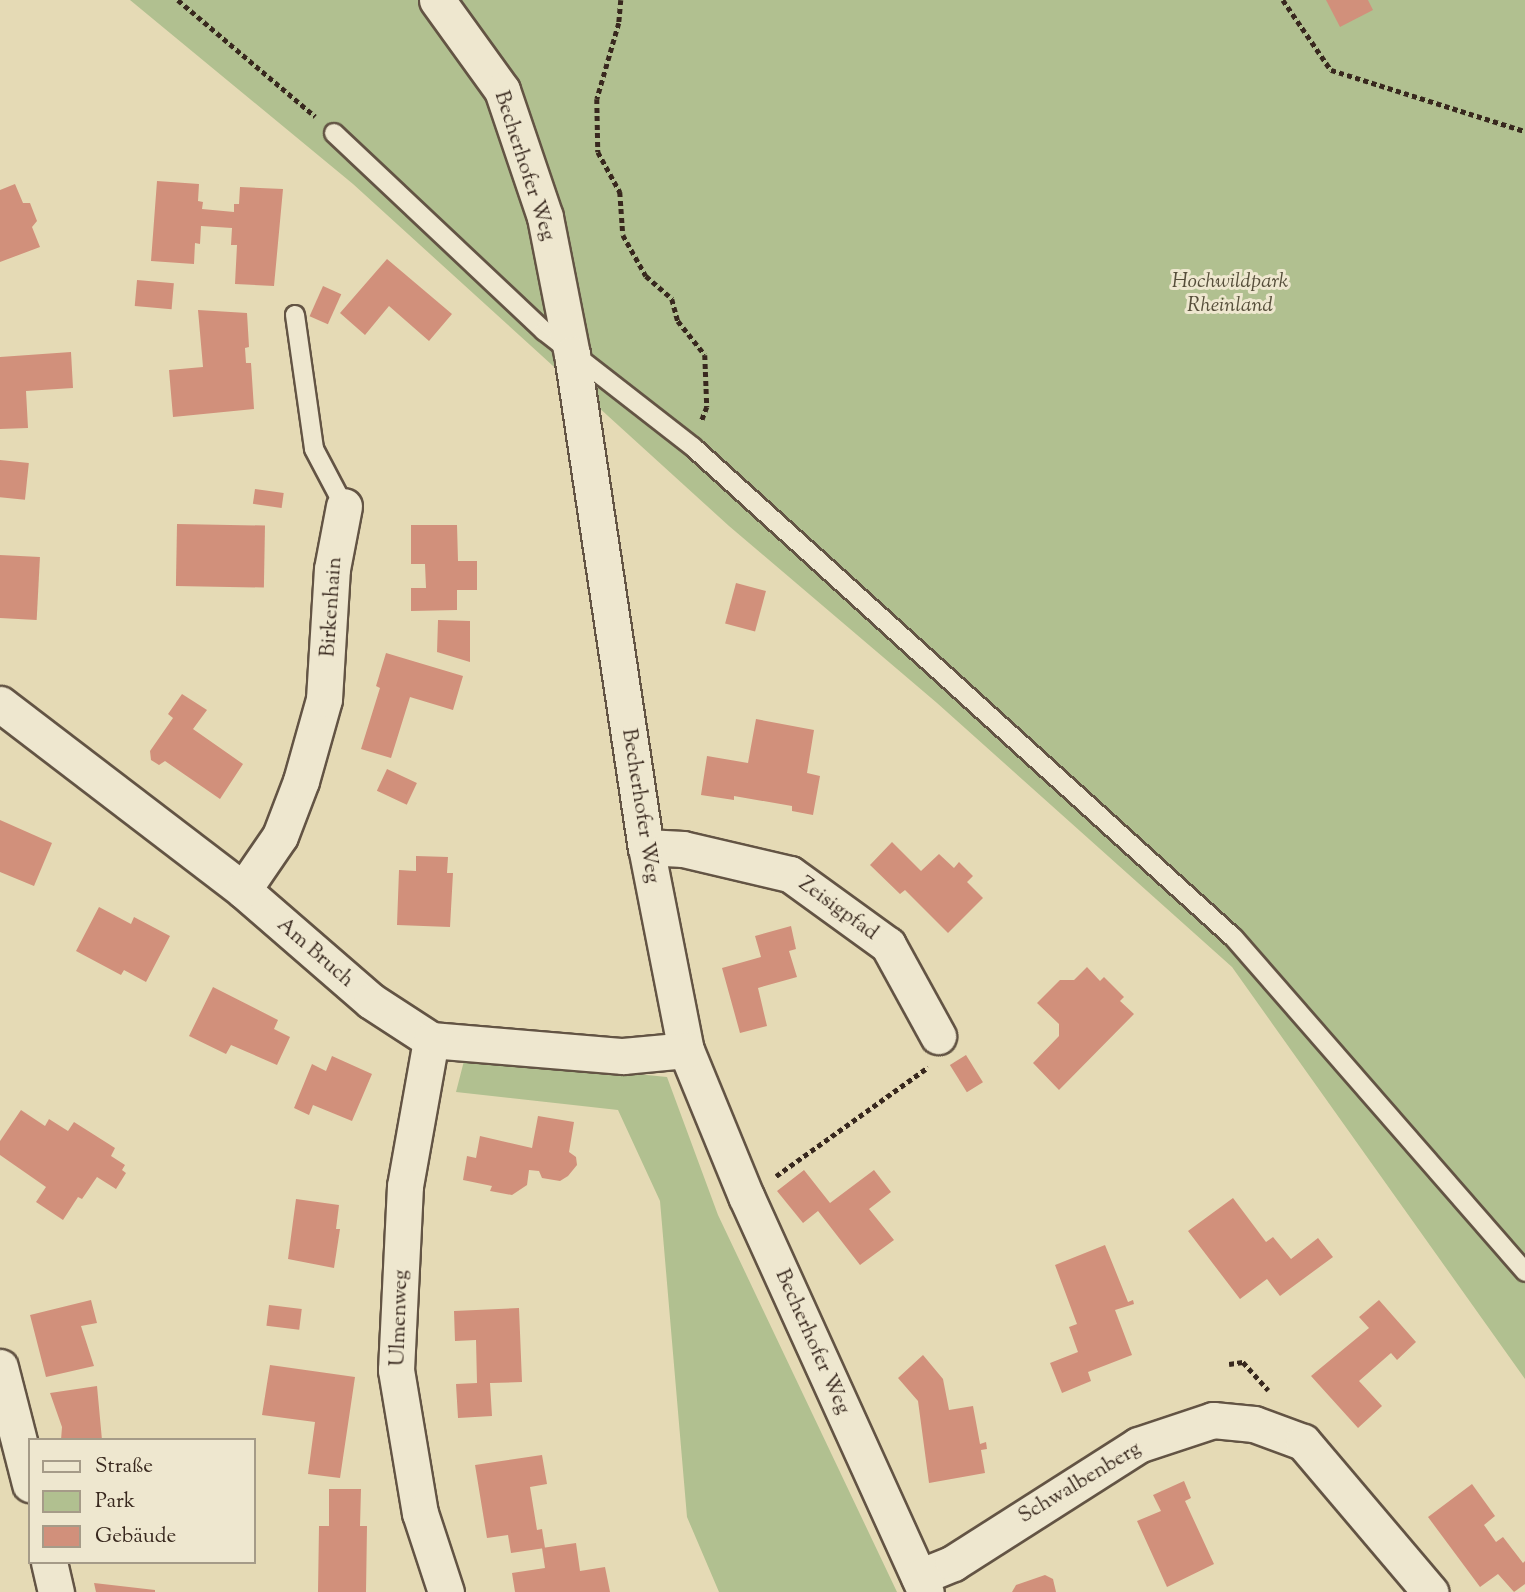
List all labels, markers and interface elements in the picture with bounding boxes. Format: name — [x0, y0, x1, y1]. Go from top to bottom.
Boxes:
street label: Becherhofer Weg — [488, 88, 560, 244]
park label: Hochwildpark Rheinland — [1172, 269, 1288, 319]
street label: Birkenhain — [316, 556, 348, 658]
street label: Becherhofer Weg — [615, 727, 665, 885]
street label: Zeisigpfad — [793, 872, 883, 946]
street label: Am Bruch — [271, 913, 359, 993]
street label: Becherhofer Weg — [769, 1266, 855, 1418]
street label: Ulmenweg — [386, 1269, 414, 1367]
street label: Schwalbenberg — [1014, 1437, 1146, 1529]
legend — [28, 1438, 256, 1564]
text: Straße — [95, 1452, 153, 1482]
text: Park — [95, 1487, 135, 1517]
text: Gebäude — [95, 1522, 176, 1552]

